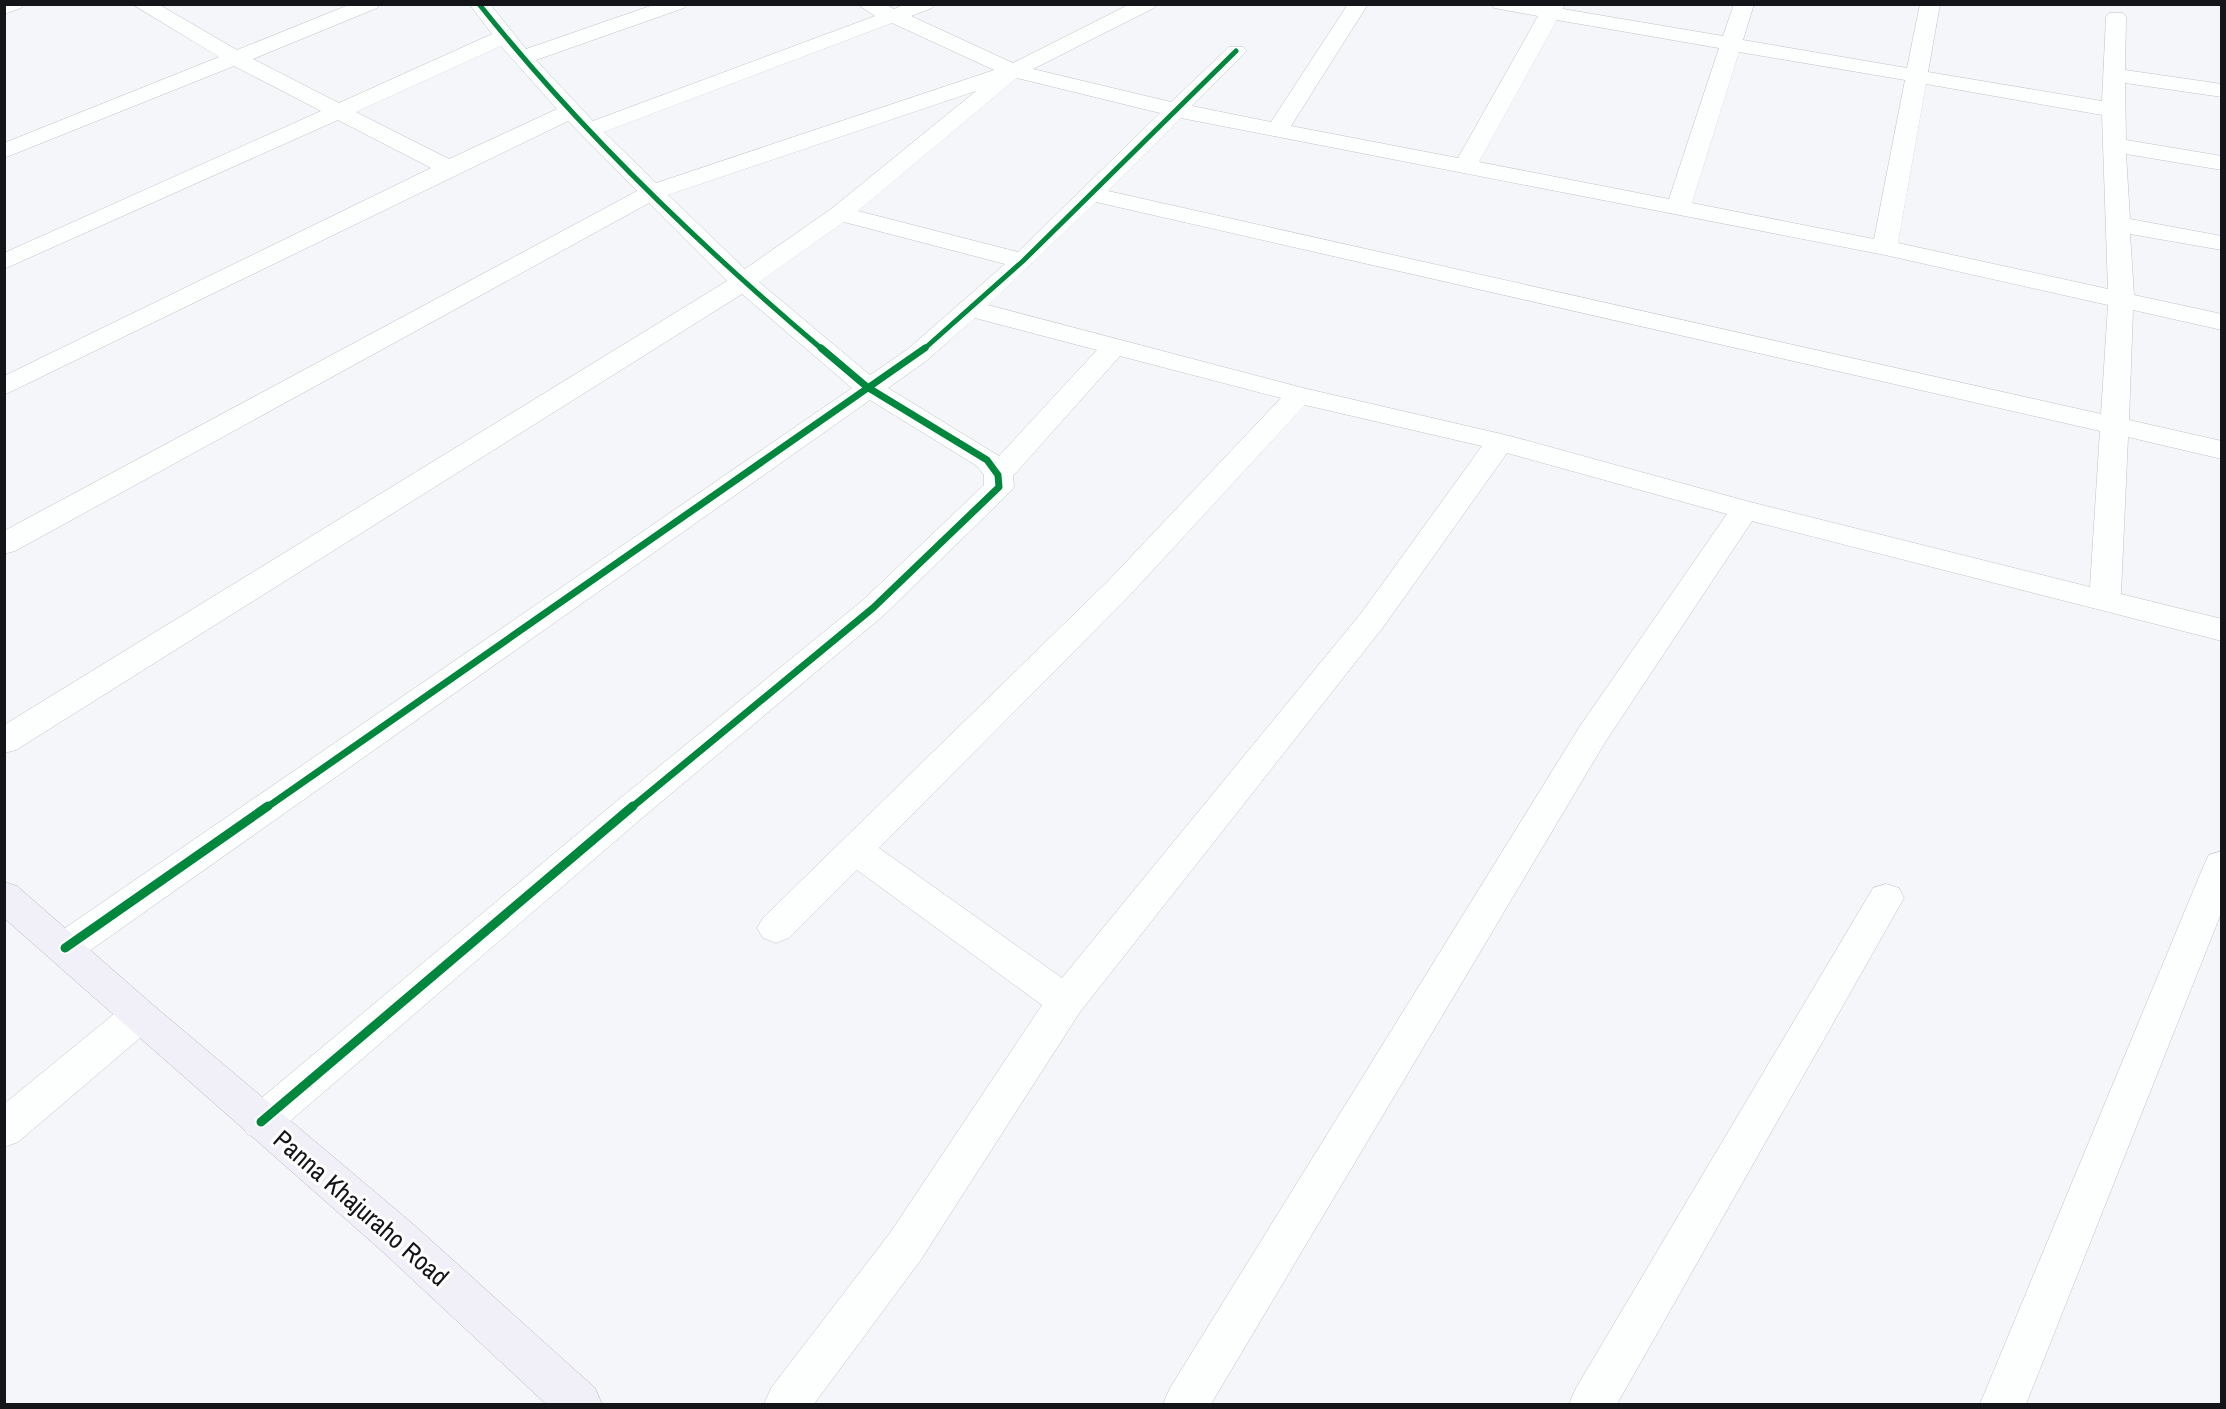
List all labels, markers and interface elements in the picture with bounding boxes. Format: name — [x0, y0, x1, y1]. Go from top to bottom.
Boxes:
street label: Panna Khajuraho Road — [266, 1122, 456, 1294]

